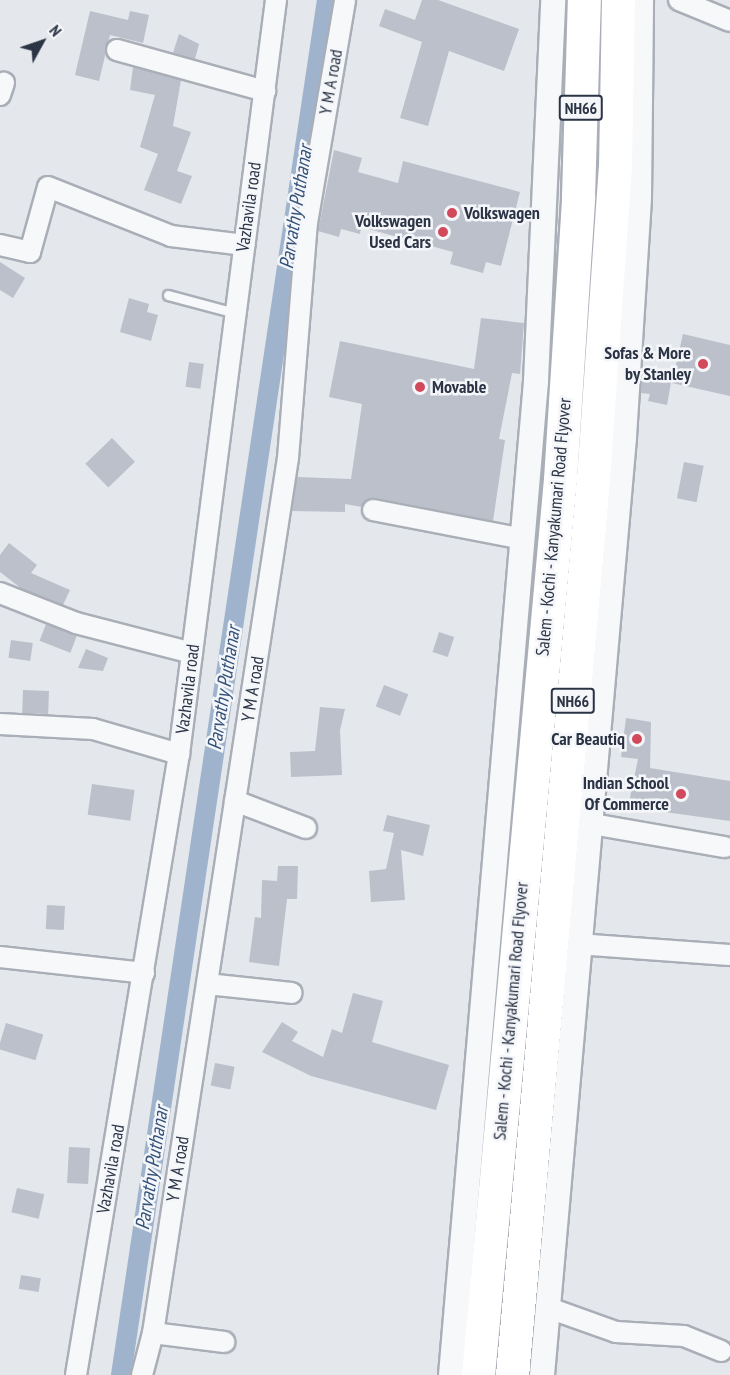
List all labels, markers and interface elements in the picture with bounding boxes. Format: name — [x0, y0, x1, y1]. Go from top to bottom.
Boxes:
north arrow — [12, 12, 72, 72]
text: N — [45, 21, 66, 40]
street label: Y M A road — [315, 47, 347, 117]
road number: NH66 — [558, 95, 604, 121]
water label: Parvathy Puthanar — [274, 143, 318, 271]
street label: Vazhavila road — [232, 161, 266, 253]
place label: Volkswagen — [464, 202, 540, 224]
marker: Volkswagen — [445, 206, 459, 220]
place label: Volkswagen Used Cars — [355, 211, 431, 254]
marker: Volkswagen Used Cars — [436, 225, 450, 239]
place label: Sofas & More by Stanley — [604, 343, 691, 386]
marker: Sofas & More by Stanley — [696, 357, 710, 371]
place label: Movable — [432, 376, 486, 398]
marker: Movable — [413, 380, 427, 394]
street label: Salem - Kochi - Kanyakumari Road Flyover — [532, 396, 576, 658]
water label: Parvathy Puthanar — [202, 624, 246, 752]
street label: Vazhavila road — [172, 643, 204, 735]
street label: Y M A road — [237, 654, 269, 724]
road number: NH66 — [550, 688, 596, 714]
place label: Car Beautiq — [551, 728, 625, 750]
marker: Car Beautiq — [630, 732, 644, 746]
place label: Indian School Of Commerce — [583, 773, 669, 816]
marker: Indian School Of Commerce — [674, 787, 688, 801]
street label: Salem - Kochi - Kanyakumari Road Flyover — [489, 880, 533, 1142]
water label: Parvathy Puthanar — [130, 1104, 174, 1232]
street label: Vazhavila road — [93, 1123, 129, 1215]
street label: Y M A road — [162, 1134, 194, 1204]

